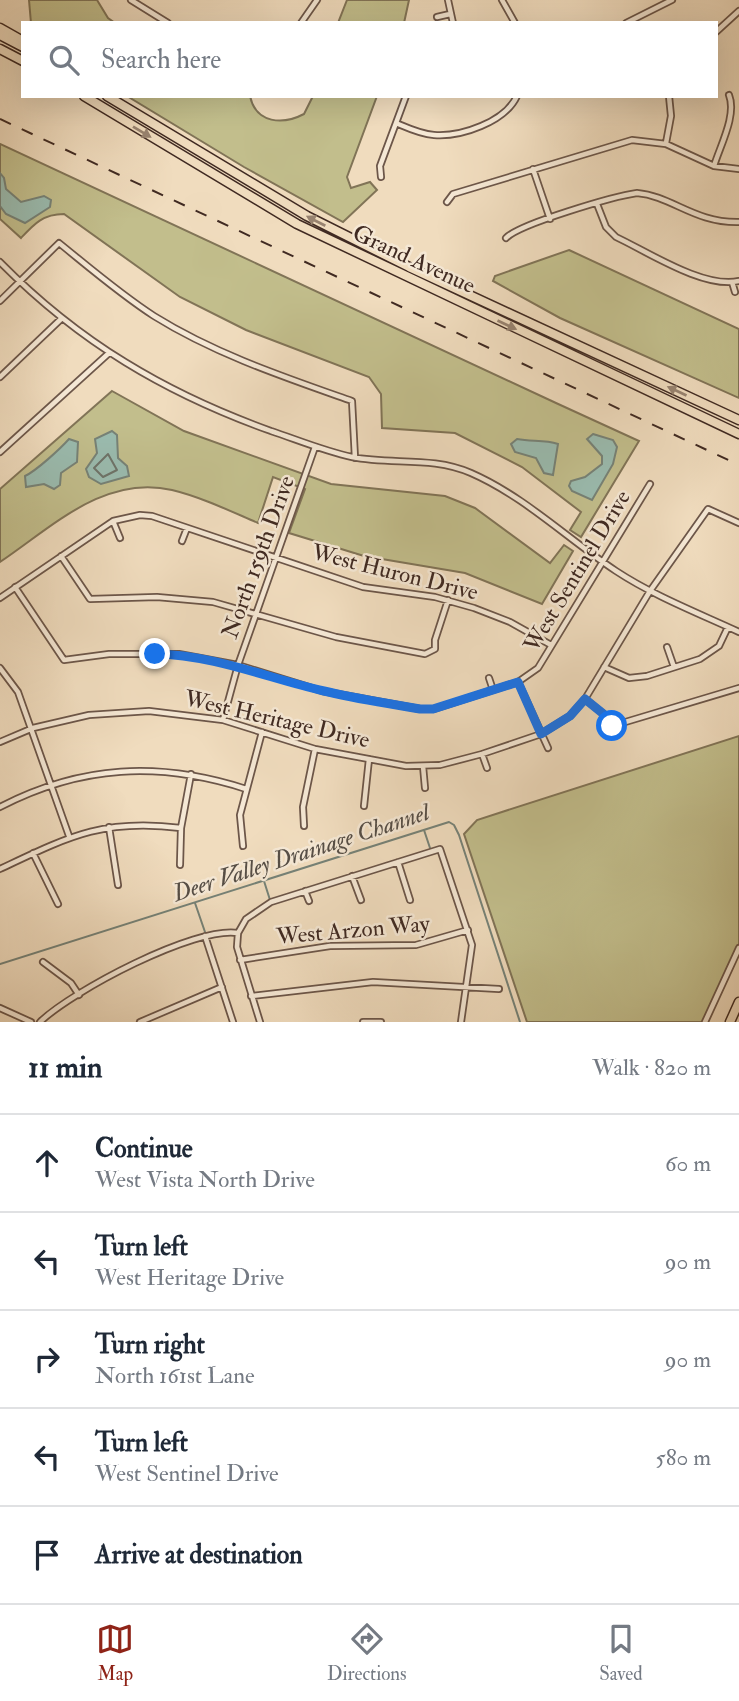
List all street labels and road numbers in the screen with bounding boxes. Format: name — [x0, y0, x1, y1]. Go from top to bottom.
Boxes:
street label: Grand Avenue — [348, 218, 480, 300]
street label: North 159th Drive — [215, 471, 301, 642]
street label: West Sentinel Drive — [517, 484, 637, 658]
street label: West Huron Drive — [308, 537, 482, 607]
street label: West Heritage Drive — [181, 683, 373, 754]
street label: West Arzon Way — [274, 909, 432, 951]

